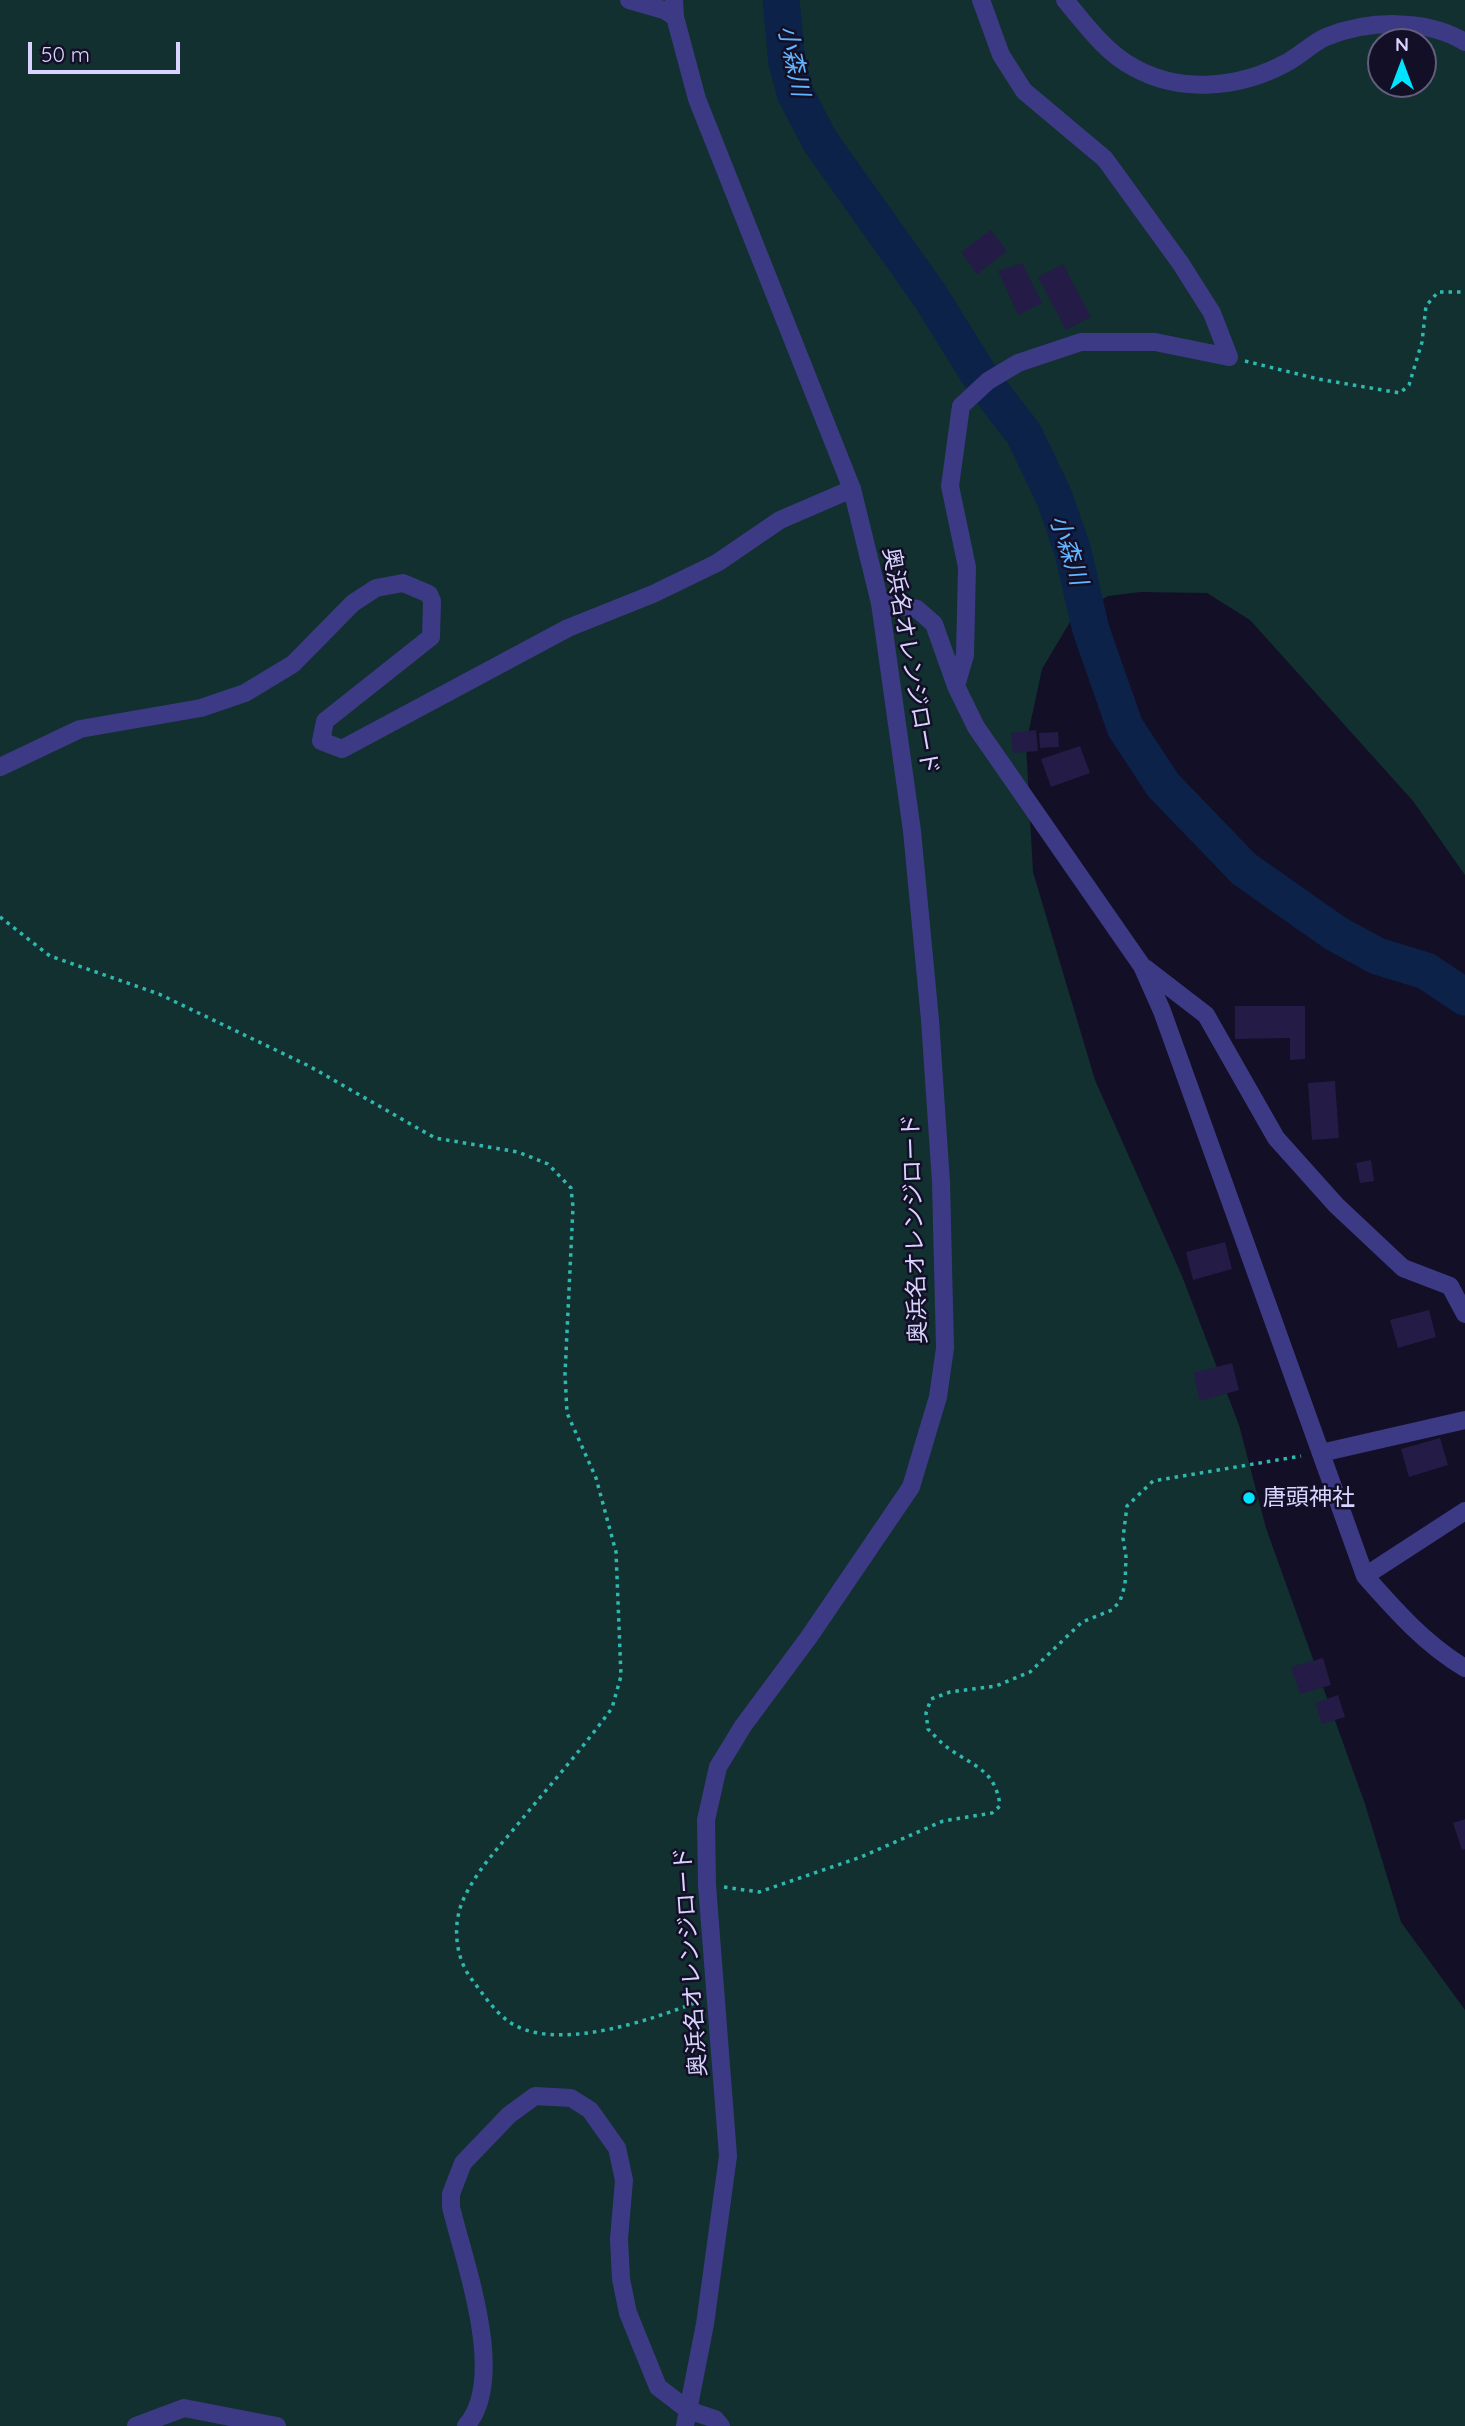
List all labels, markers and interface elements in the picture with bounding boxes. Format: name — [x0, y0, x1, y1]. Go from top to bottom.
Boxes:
water label: 小森川 — [771, 23, 815, 99]
scale bar — [32, 28, 184, 72]
north arrow — [1367, 28, 1437, 98]
text: N — [1395, 32, 1409, 56]
text: 50 m — [41, 41, 90, 67]
water label: 小森川 — [1043, 511, 1093, 589]
street label: 奥浜名オレンジロード — [876, 545, 944, 777]
street label: 奥浜名オレンジロード — [897, 1114, 933, 1344]
place label: 唐頭神社 — [1263, 1484, 1355, 1512]
marker: 唐頭神社 — [1241, 1490, 1257, 1506]
street label: 奥浜名オレンジロード — [669, 1846, 713, 2078]

